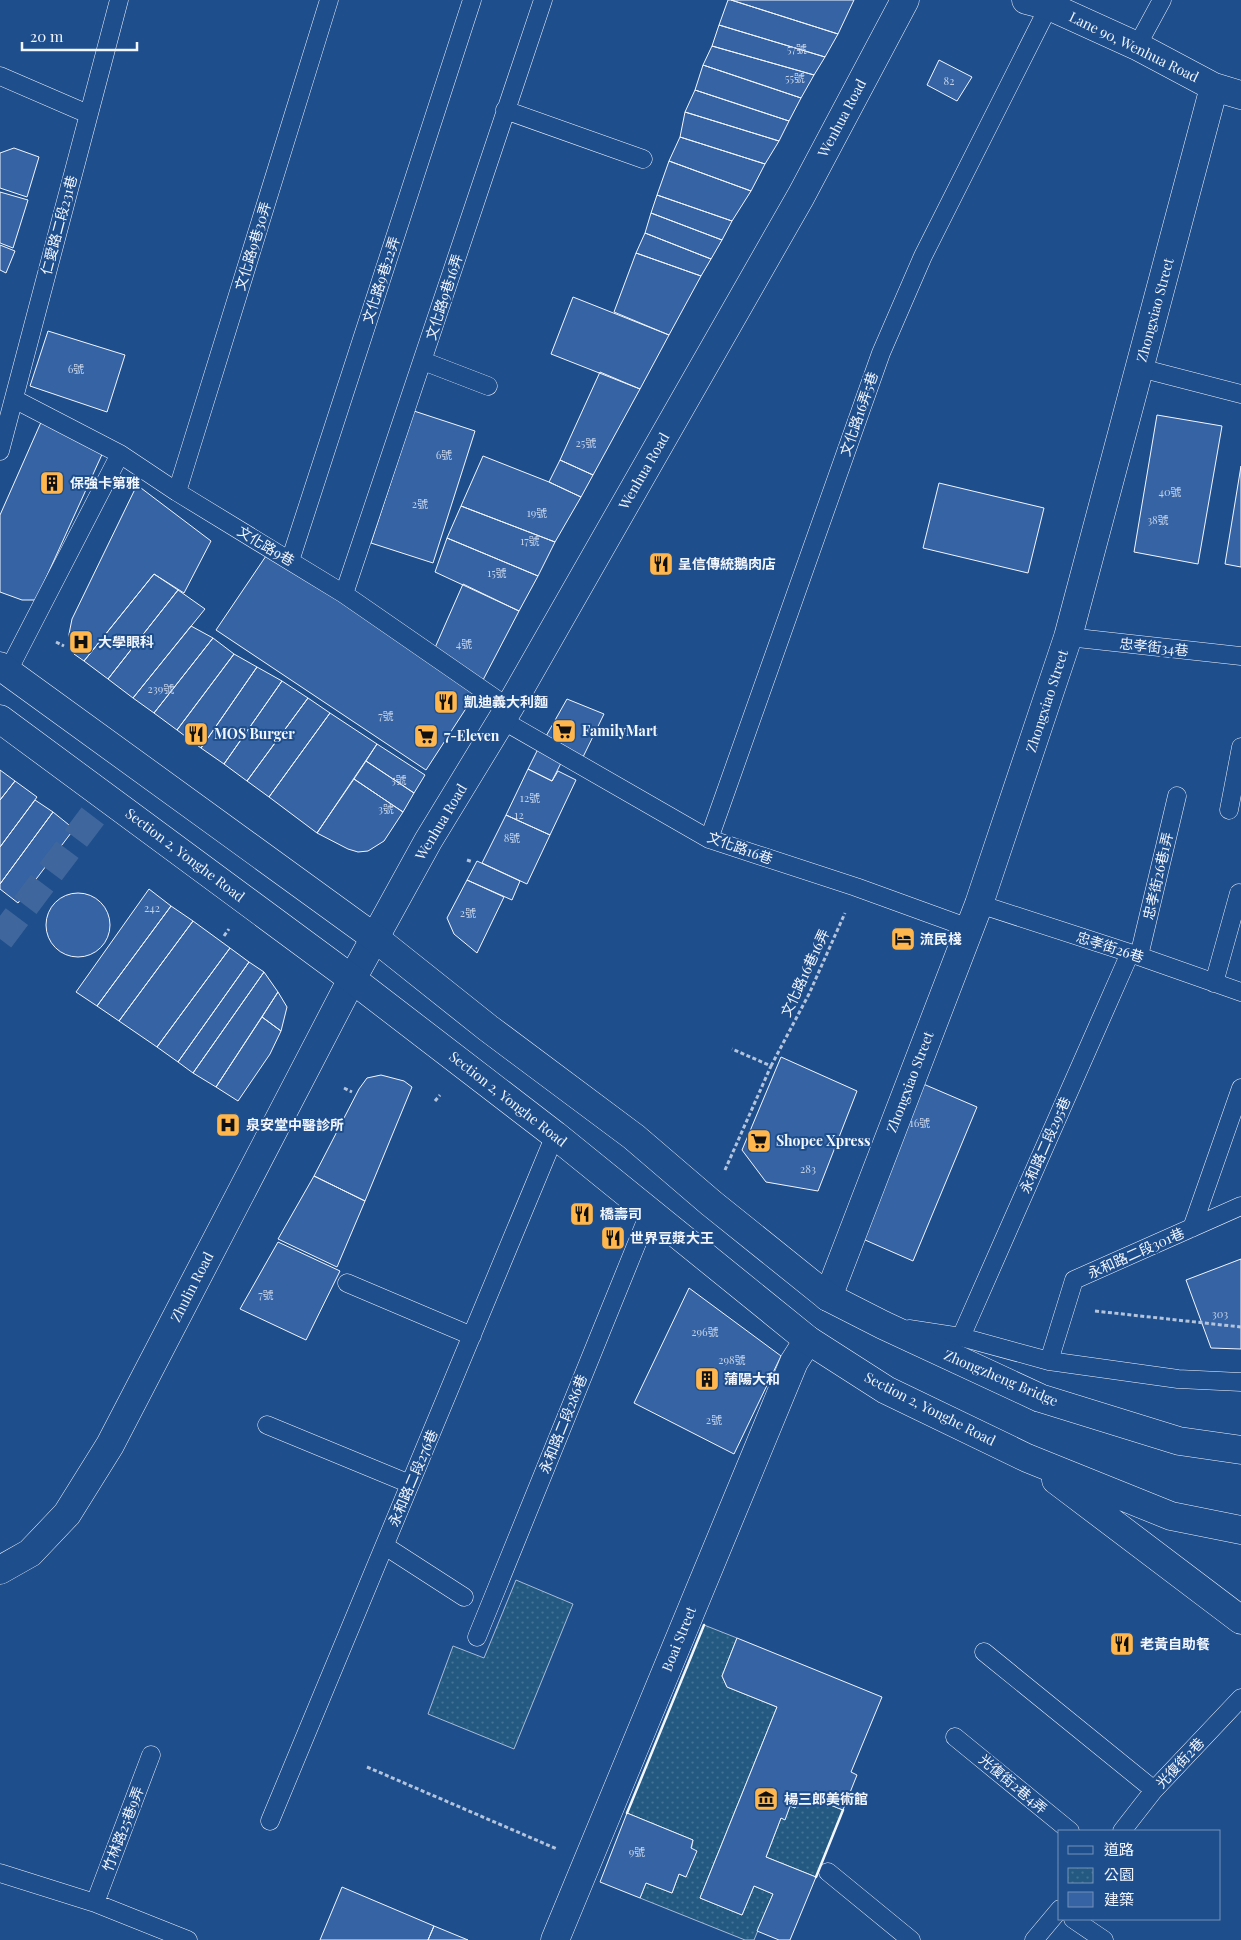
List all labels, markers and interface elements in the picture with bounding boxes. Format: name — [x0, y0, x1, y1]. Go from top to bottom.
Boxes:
street label: Lane 90, Wenhua Road — [1066, 7, 1202, 86]
scale bar — [22, 20, 138, 52]
text: 20 m — [30, 26, 64, 46]
house number: 57號 — [787, 41, 807, 56]
house number: 55號 — [785, 70, 805, 85]
house number: 82 — [944, 73, 955, 88]
street label: Wenhua Road — [813, 75, 870, 161]
street label: 仁愛路二段231巷 — [36, 173, 81, 277]
street label: 文化路9巷30弄 — [230, 199, 275, 293]
street label: 文化路9巷22弄 — [357, 234, 404, 326]
street label: 文化路9巷16弄 — [421, 251, 466, 342]
street label: Zhongxiao Street — [1132, 255, 1178, 364]
house number: 6號 — [68, 361, 84, 376]
street label: 文化路16弄5巷 — [835, 369, 882, 459]
street label: Wenhua Road — [613, 429, 673, 513]
house number: 25號 — [576, 435, 596, 450]
house number: 6號 — [436, 447, 452, 462]
building icon: 保強卡第雅 — [39, 470, 65, 496]
place label: 保強卡第雅 — [70, 473, 140, 492]
house number: 40號 — [1158, 484, 1182, 499]
house number: 2號 — [412, 496, 428, 511]
house number: 19號 — [527, 505, 547, 520]
house number: 38號 — [1147, 512, 1169, 527]
street label: 文化路9巷 — [234, 521, 298, 570]
house number: 17號 — [520, 533, 540, 548]
restaurant icon: 呈信傳統鵝肉店 — [648, 551, 674, 577]
place label: 呈信傳統鵝肉店 — [678, 554, 776, 573]
house number: 15號 — [487, 565, 507, 580]
hospital icon: 大學眼科 — [68, 629, 94, 655]
place label: 大學眼科 — [98, 632, 154, 651]
street label: 忠孝街34巷 — [1119, 633, 1189, 660]
house number: 4號 — [456, 636, 472, 651]
street label: Zhongxiao Street — [1021, 646, 1072, 755]
house number: 239號 — [148, 681, 174, 696]
restaurant icon: 凱迪義大利麵 — [433, 689, 459, 715]
place label: 凱迪義大利麵 — [464, 692, 548, 711]
house number: 7號 — [378, 708, 394, 723]
supermarket icon: FamilyMart — [551, 718, 577, 744]
restaurant icon: MOS Burger — [183, 721, 209, 747]
place label: FamilyMart — [582, 721, 657, 740]
supermarket icon: 7-Eleven — [413, 723, 439, 749]
place label: MOS Burger — [214, 724, 295, 743]
place label: 7-Eleven — [444, 726, 500, 745]
house number: 5號 — [391, 772, 407, 787]
street label: Wenhua Road — [410, 780, 471, 864]
house number: 12號 — [520, 790, 540, 805]
house number: 3號 — [378, 801, 394, 816]
street label: Section 2, Yonghe Road — [122, 803, 249, 906]
house number: 12 — [514, 807, 524, 822]
street label: 文化路16巷 — [705, 827, 776, 868]
house number: 8號 — [504, 830, 520, 845]
street label: 忠孝街26巷1弄 — [1138, 830, 1177, 921]
house number: 242 — [144, 900, 160, 915]
house number: 2號 — [460, 905, 476, 920]
street label: 文化路16巷16弄 — [776, 926, 833, 1020]
hotel icon: 流民棧 — [890, 926, 916, 952]
street label: 忠孝街26巷 — [1074, 927, 1146, 966]
place label: 流民棧 — [920, 929, 962, 948]
street label: Zhongxiao Street — [882, 1028, 938, 1135]
street label: Section 2, Yonghe Road — [445, 1047, 571, 1151]
street label: 永和路二段295巷 — [1015, 1094, 1074, 1196]
hospital icon: 泉安堂中醫診所 — [215, 1112, 241, 1138]
place label: 泉安堂中醫診所 — [246, 1115, 344, 1134]
house number: 16號 — [910, 1115, 930, 1130]
supermarket icon: Shopee Xpress — [746, 1128, 772, 1154]
place label: Shopee Xpress — [776, 1131, 870, 1150]
house number: 283 — [800, 1161, 816, 1176]
restaurant icon: 橋壽司 — [569, 1201, 595, 1227]
place label: 橋壽司 — [600, 1204, 642, 1223]
street label: 永和路二段301巷 — [1084, 1223, 1187, 1282]
restaurant icon: 世界豆漿大王 — [600, 1225, 626, 1251]
place label: 世界豆漿大王 — [630, 1228, 714, 1247]
street label: Zhulin Road — [166, 1248, 217, 1325]
house number: 7號 — [258, 1287, 274, 1302]
house number: 303 — [1212, 1306, 1228, 1321]
house number: 296號 — [691, 1324, 719, 1339]
street label: Zhongzheng Bridge — [941, 1345, 1061, 1410]
house number: 298號 — [718, 1352, 746, 1367]
building icon: 蒲陽大和 — [694, 1366, 720, 1392]
street label: Section 2, Yonghe Road — [861, 1367, 999, 1450]
place label: 蒲陽大和 — [724, 1369, 780, 1388]
street label: 永和路二段286巷 — [534, 1371, 591, 1476]
house number: 2號 — [706, 1412, 722, 1427]
street label: 永和路二段276巷 — [384, 1426, 442, 1529]
street label: Boai Street — [657, 1603, 701, 1674]
restaurant icon: 老黃自助餐 — [1109, 1631, 1135, 1657]
place label: 老黃自助餐 — [1140, 1634, 1210, 1653]
street label: 光復街2巷 — [1151, 1733, 1208, 1792]
street label: 光復街2巷4弄 — [975, 1749, 1051, 1818]
street label: 竹林路25巷9弄 — [98, 1784, 147, 1874]
museum icon: 楊三郎美術館 — [753, 1786, 779, 1812]
place label: 楊三郎美術館 — [784, 1789, 868, 1808]
legend — [1058, 1830, 1221, 1920]
text: 道路 — [1104, 1839, 1134, 1859]
house number: 9號 — [629, 1844, 645, 1859]
text: 公園 — [1104, 1864, 1134, 1884]
text: 建築 — [1104, 1889, 1134, 1909]

